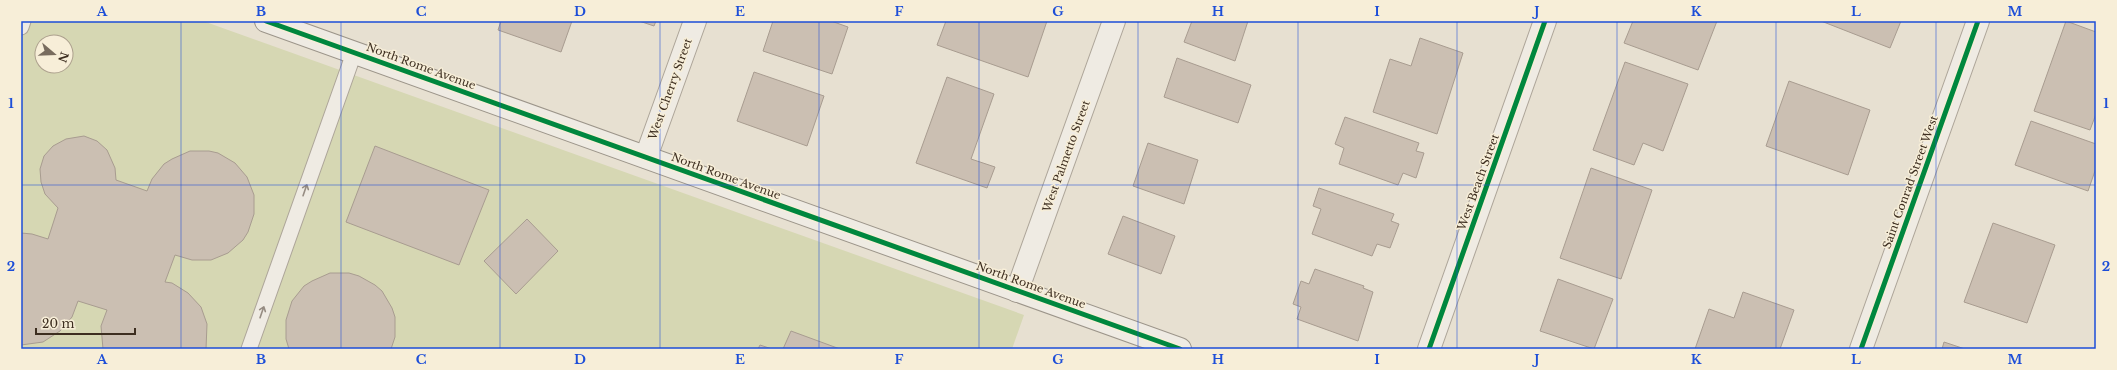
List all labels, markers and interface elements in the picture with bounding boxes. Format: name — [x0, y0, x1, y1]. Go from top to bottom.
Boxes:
text: A — [96, 3, 108, 20]
text: B — [256, 3, 266, 20]
text: C — [416, 3, 427, 20]
text: D — [574, 3, 586, 20]
text: E — [735, 3, 745, 20]
text: F — [895, 3, 904, 20]
text: G — [1052, 3, 1064, 20]
text: H — [1212, 3, 1224, 20]
text: I — [1374, 3, 1380, 20]
text: J — [1531, 3, 1540, 20]
text: K — [1691, 3, 1702, 20]
text: L — [1851, 3, 1861, 20]
text: M — [2008, 3, 2023, 20]
north arrow — [34, 34, 74, 74]
street label: West Cherry Street — [645, 36, 695, 143]
street label: North Rome Avenue — [364, 40, 478, 92]
text: N — [55, 50, 72, 65]
text: 1 — [8, 95, 14, 112]
text: 1 — [2103, 95, 2109, 112]
street label: West Palmetto Street — [1039, 98, 1093, 215]
street label: Saint Conrad Street West — [1879, 113, 1941, 251]
street label: West Beach Street — [1454, 131, 1502, 233]
street label: North Rome Avenue — [669, 150, 783, 202]
one-way arrow — [302, 184, 310, 196]
text: 2 — [7, 258, 15, 275]
text: 2 — [2102, 258, 2110, 275]
street label: North Rome Avenue — [974, 259, 1088, 311]
one-way arrow — [259, 306, 266, 319]
scale bar — [36, 310, 135, 336]
text: 20 m — [42, 316, 74, 331]
text: A — [96, 351, 108, 368]
text: B — [256, 351, 266, 368]
text: C — [416, 351, 427, 368]
text: D — [574, 351, 586, 368]
text: E — [735, 351, 745, 368]
text: F — [895, 351, 904, 368]
text: G — [1052, 351, 1064, 368]
text: H — [1212, 351, 1224, 368]
text: I — [1374, 351, 1380, 368]
text: J — [1531, 351, 1540, 368]
text: K — [1691, 351, 1702, 368]
text: L — [1851, 351, 1861, 368]
text: M — [2008, 351, 2023, 368]

